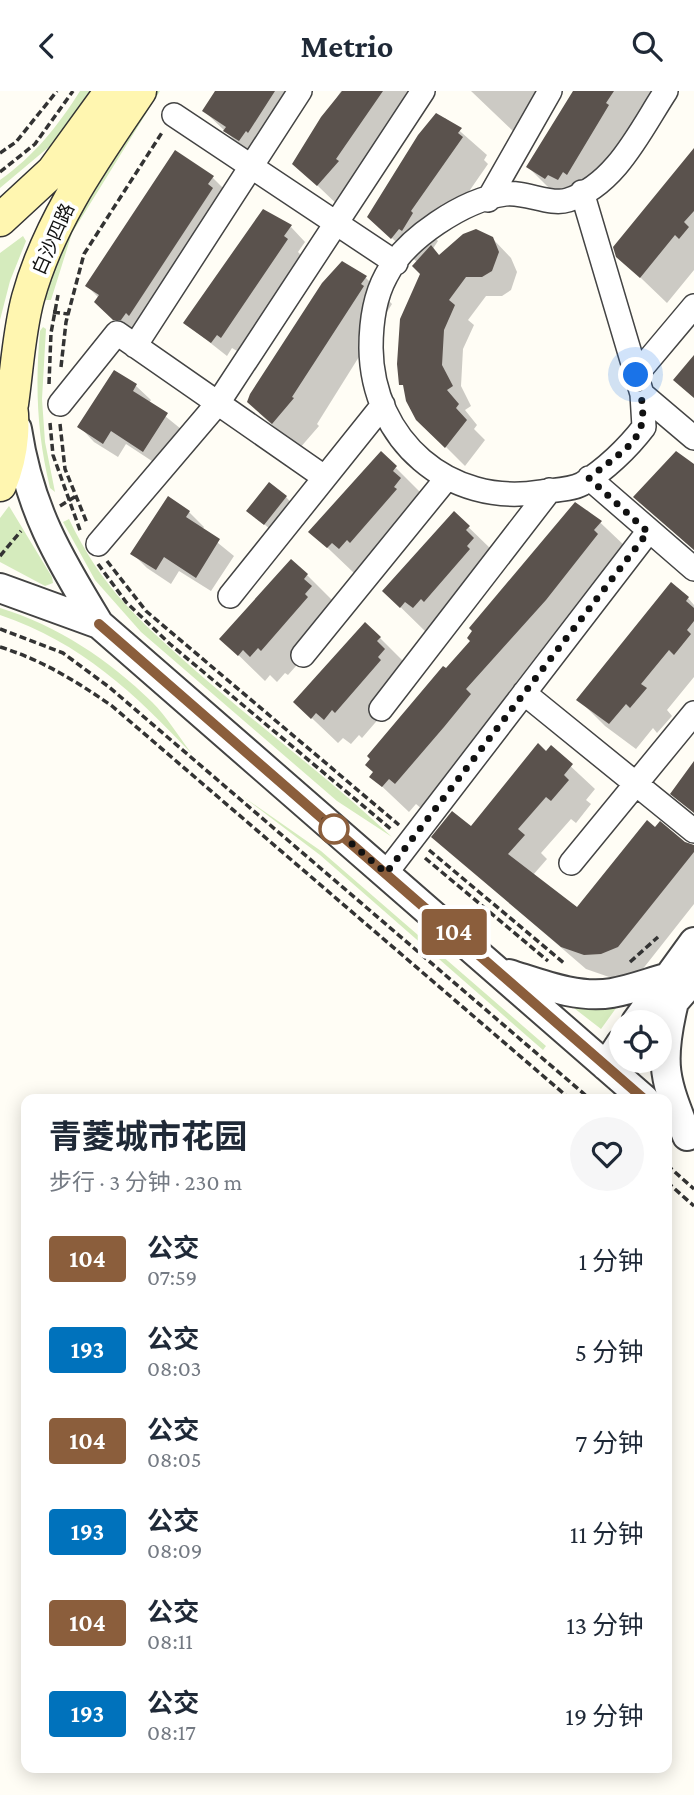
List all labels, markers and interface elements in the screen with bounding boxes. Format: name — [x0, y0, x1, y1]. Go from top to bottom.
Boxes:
icon: back — [28, 27, 66, 65]
icon: search — [628, 27, 666, 65]
text: Metrio — [301, 28, 394, 64]
street label: 白沙四路 — [28, 200, 78, 278]
your location — [618, 357, 653, 392]
unlabelled marker — [319, 814, 349, 844]
line badge: 104 — [414, 909, 494, 955]
text: 104 — [436, 918, 472, 945]
map controls — [609, 1010, 672, 1073]
button: locate — [609, 1010, 672, 1073]
button: heart — [570, 1117, 644, 1191]
text: 青菱城市花园 — [49, 1118, 247, 1155]
text: 步行 · 3 分钟 · 230 m — [49, 1169, 242, 1195]
text: 公交 — [147, 1234, 199, 1263]
text: 104 — [69, 1245, 106, 1272]
text: 1 分钟 — [578, 1247, 644, 1276]
text: 07:59 — [147, 1264, 197, 1290]
text: 公交 — [147, 1325, 199, 1354]
text: 193 — [71, 1336, 104, 1363]
text: 5 分钟 — [575, 1338, 644, 1367]
text: 08:03 — [147, 1355, 201, 1381]
text: 公交 — [147, 1416, 199, 1445]
text: 104 — [69, 1427, 106, 1454]
text: 7 分钟 — [575, 1429, 644, 1458]
text: 08:05 — [147, 1446, 202, 1472]
text: 公交 — [147, 1507, 199, 1536]
text: 193 — [71, 1518, 104, 1545]
text: 11 分钟 — [570, 1520, 644, 1549]
text: 08:09 — [147, 1537, 202, 1563]
text: 公交 — [147, 1598, 199, 1627]
text: 104 — [69, 1609, 106, 1636]
text: 13 分钟 — [566, 1611, 644, 1640]
text: 08:11 — [147, 1628, 193, 1654]
text: 公交 — [147, 1689, 199, 1718]
text: 193 — [71, 1700, 104, 1727]
text: 19 分钟 — [565, 1702, 644, 1731]
text: 08:17 — [147, 1719, 196, 1745]

